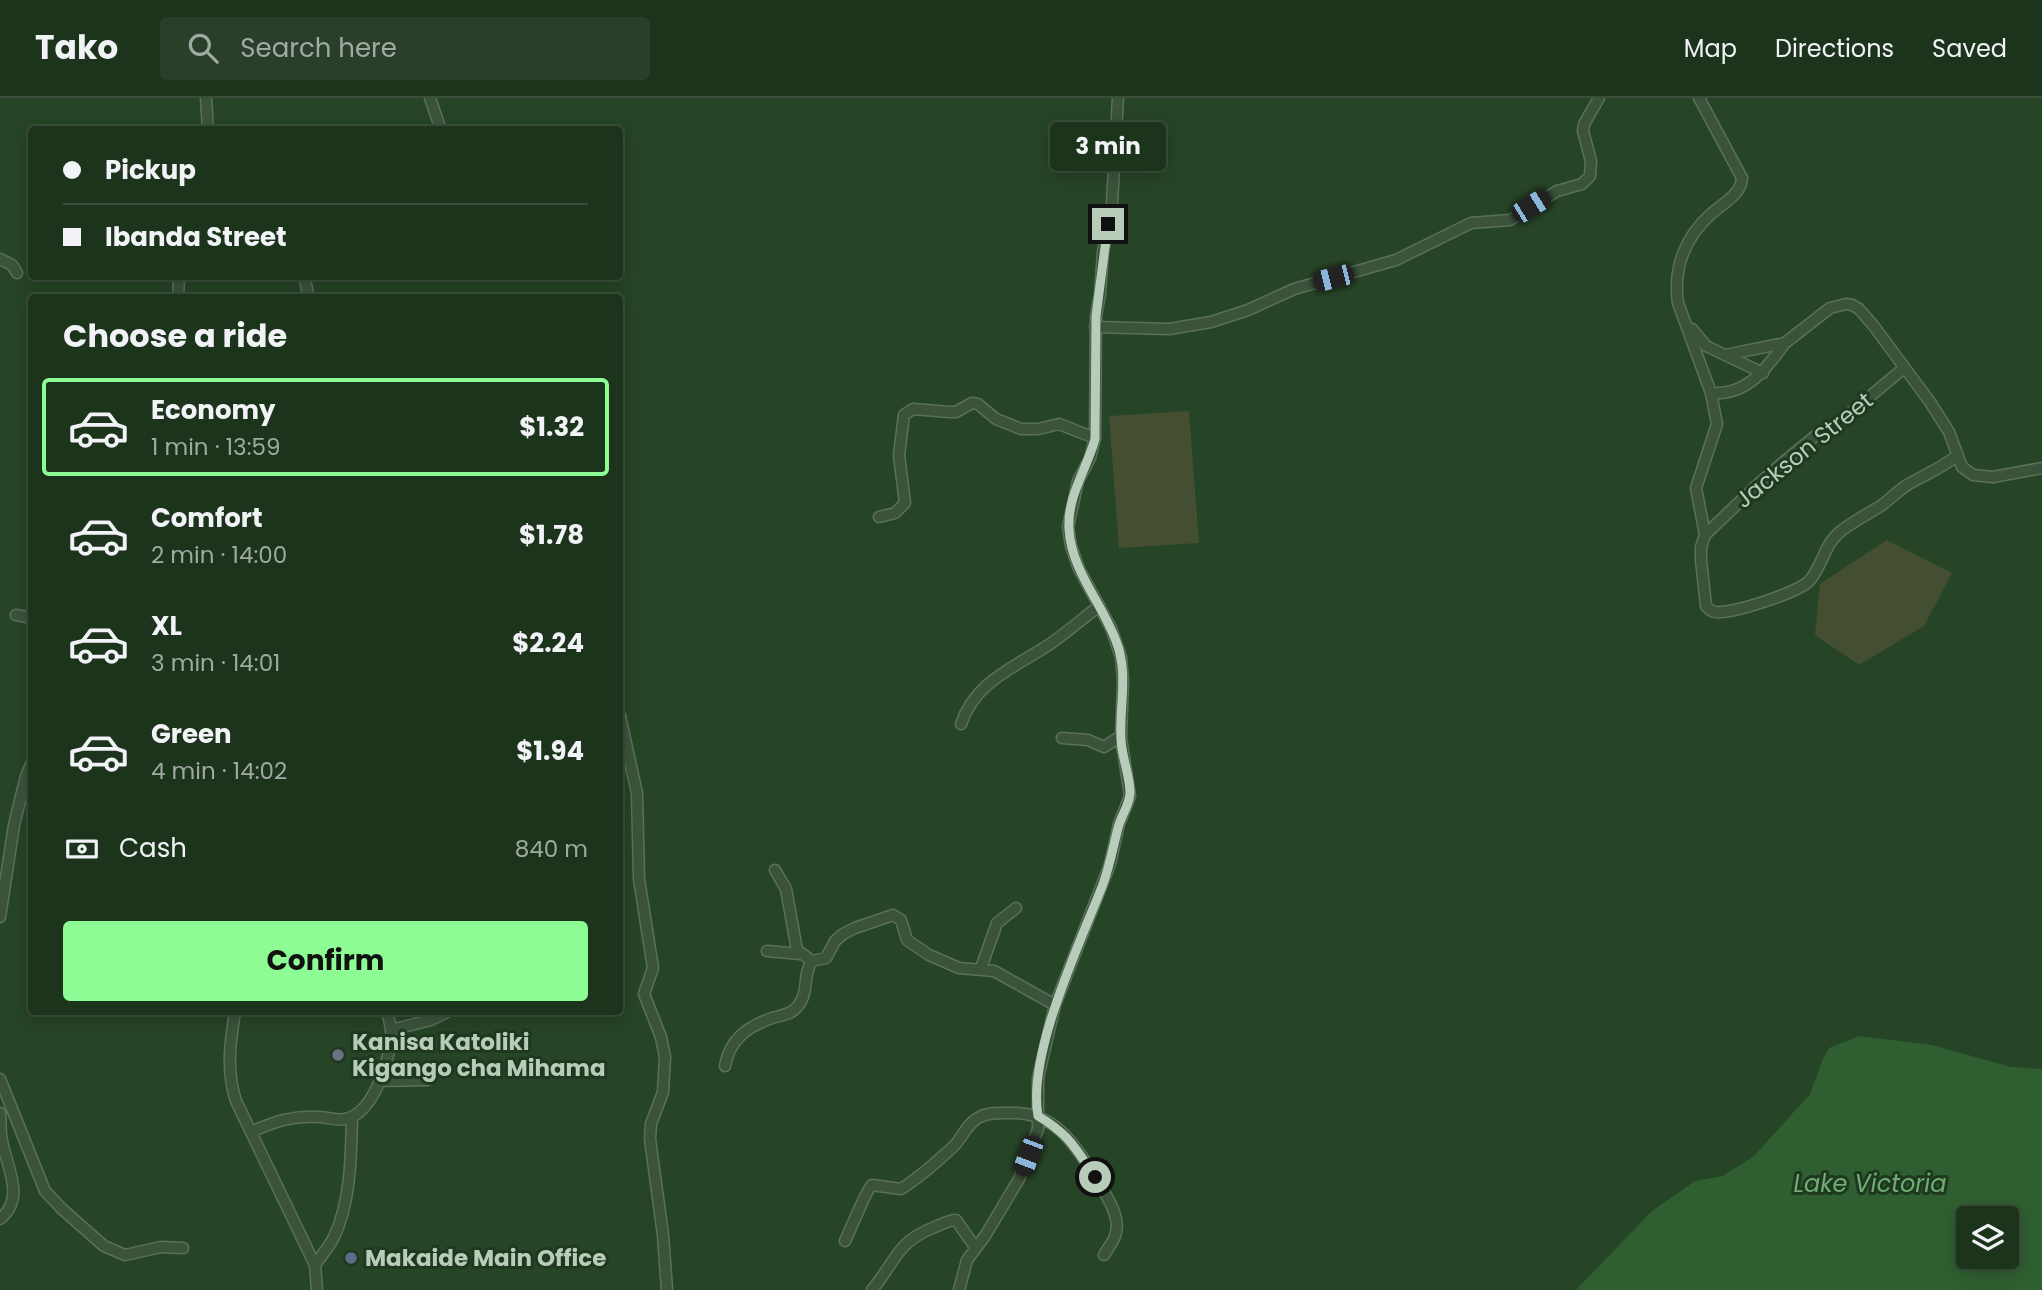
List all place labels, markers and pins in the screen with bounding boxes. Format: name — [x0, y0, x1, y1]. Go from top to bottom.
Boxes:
place label: Kanisa Katoliki Kigango cha Mihama — [352, 1026, 606, 1084]
marker: Kanisa Katoliki Kigango cha Mihama — [330, 1047, 346, 1063]
place label: Makaide Main Office — [365, 1242, 606, 1274]
marker: Makaide Main Office — [343, 1250, 359, 1266]

